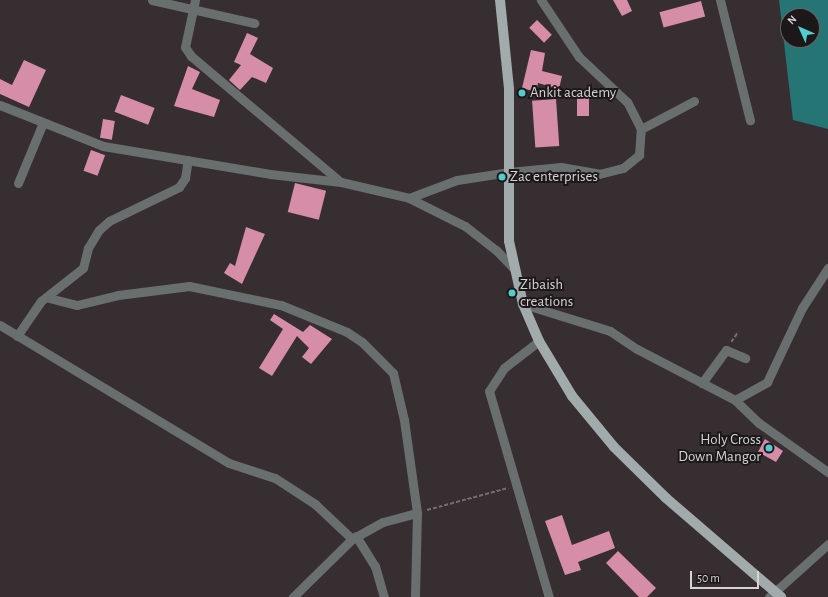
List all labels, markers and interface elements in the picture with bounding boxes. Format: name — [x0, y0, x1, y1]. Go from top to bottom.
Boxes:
north arrow — [780, 8, 820, 48]
text: N — [785, 13, 798, 26]
place label: Ankit academy — [530, 84, 616, 102]
marker: Ankit academy — [517, 88, 527, 98]
place label: Zac enterprises — [510, 168, 598, 186]
marker: Zac enterprises — [497, 172, 507, 182]
place label: Zibaish creations — [520, 275, 573, 310]
marker: Zibaish creations — [507, 288, 517, 298]
place label: Holy Cross Down Mangor — [678, 430, 761, 465]
marker: Holy Cross Down Mangor — [764, 443, 774, 453]
scale bar — [692, 563, 761, 589]
text: 50 m — [697, 572, 720, 584]

